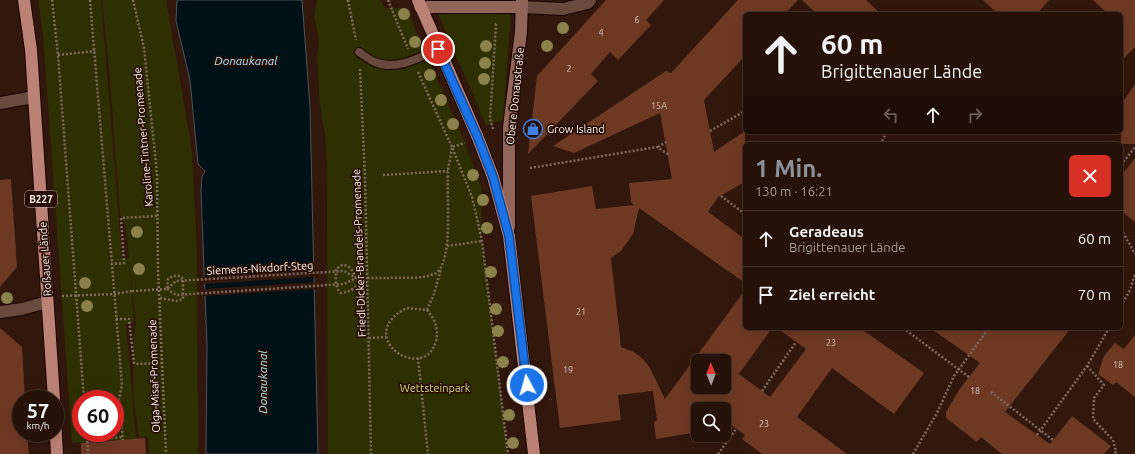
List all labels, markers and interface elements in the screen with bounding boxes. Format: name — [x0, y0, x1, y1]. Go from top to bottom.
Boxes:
house number: 6 — [634, 15, 640, 25]
house number: 4 — [598, 28, 604, 38]
icon: ahead — [755, 28, 807, 80]
text: 60 m — [821, 28, 883, 59]
pin — [421, 32, 455, 66]
icon: arrive — [427, 38, 449, 60]
street label: Obere Donaustraße — [504, 47, 526, 145]
water label: Donaukanal — [214, 54, 278, 67]
text: Brigittenauer Lände — [821, 61, 982, 81]
house number: 2 — [566, 64, 572, 74]
street label: Karoline-Tintner-Promenade — [131, 67, 155, 207]
house number: 15A — [651, 101, 667, 111]
icon: left — [880, 104, 902, 126]
icon: ahead — [922, 104, 944, 126]
icon: right — [964, 104, 986, 126]
shop icon: Grow Island — [522, 118, 544, 140]
place label: Grow Island — [547, 123, 605, 135]
text: 1 Min. — [755, 155, 822, 182]
button: close — [1069, 155, 1111, 197]
street label: Friedl-Dicker-Brandeis-Promenade — [350, 169, 368, 337]
text: 130 m · 16:21 — [755, 184, 833, 198]
road number: B227 — [25, 191, 57, 207]
street label: Roßauer Lände — [36, 221, 54, 297]
text: Geradeaus — [789, 223, 864, 240]
icon: ahead — [755, 228, 777, 250]
text: 60 m — [1078, 230, 1111, 247]
text: Brigittenauer Lände — [789, 240, 905, 254]
street label: Siemens-Nixdorf-Steg — [206, 259, 314, 277]
icon: arrive — [755, 284, 777, 306]
text: Ziel erreicht — [789, 286, 875, 303]
text: 70 m — [1078, 286, 1111, 303]
house number: 21 — [576, 307, 586, 317]
street label: Olga-Misař-Promenade — [146, 319, 162, 433]
house number: 23 — [826, 338, 836, 348]
water label: Donaukanal — [256, 350, 269, 414]
north arrow — [691, 354, 731, 394]
map controls — [691, 354, 731, 442]
house number: 18 — [1113, 360, 1123, 370]
position arrow — [506, 364, 548, 406]
house number: 19 — [563, 365, 573, 375]
park label: Wettsteinpark — [400, 382, 471, 394]
house number: 18 — [970, 386, 980, 396]
speed limit sign: 60 — [72, 390, 124, 442]
text: 57 — [27, 399, 49, 422]
button: search — [691, 402, 731, 442]
house number: 23 — [759, 419, 769, 429]
text: km/h — [26, 420, 50, 431]

